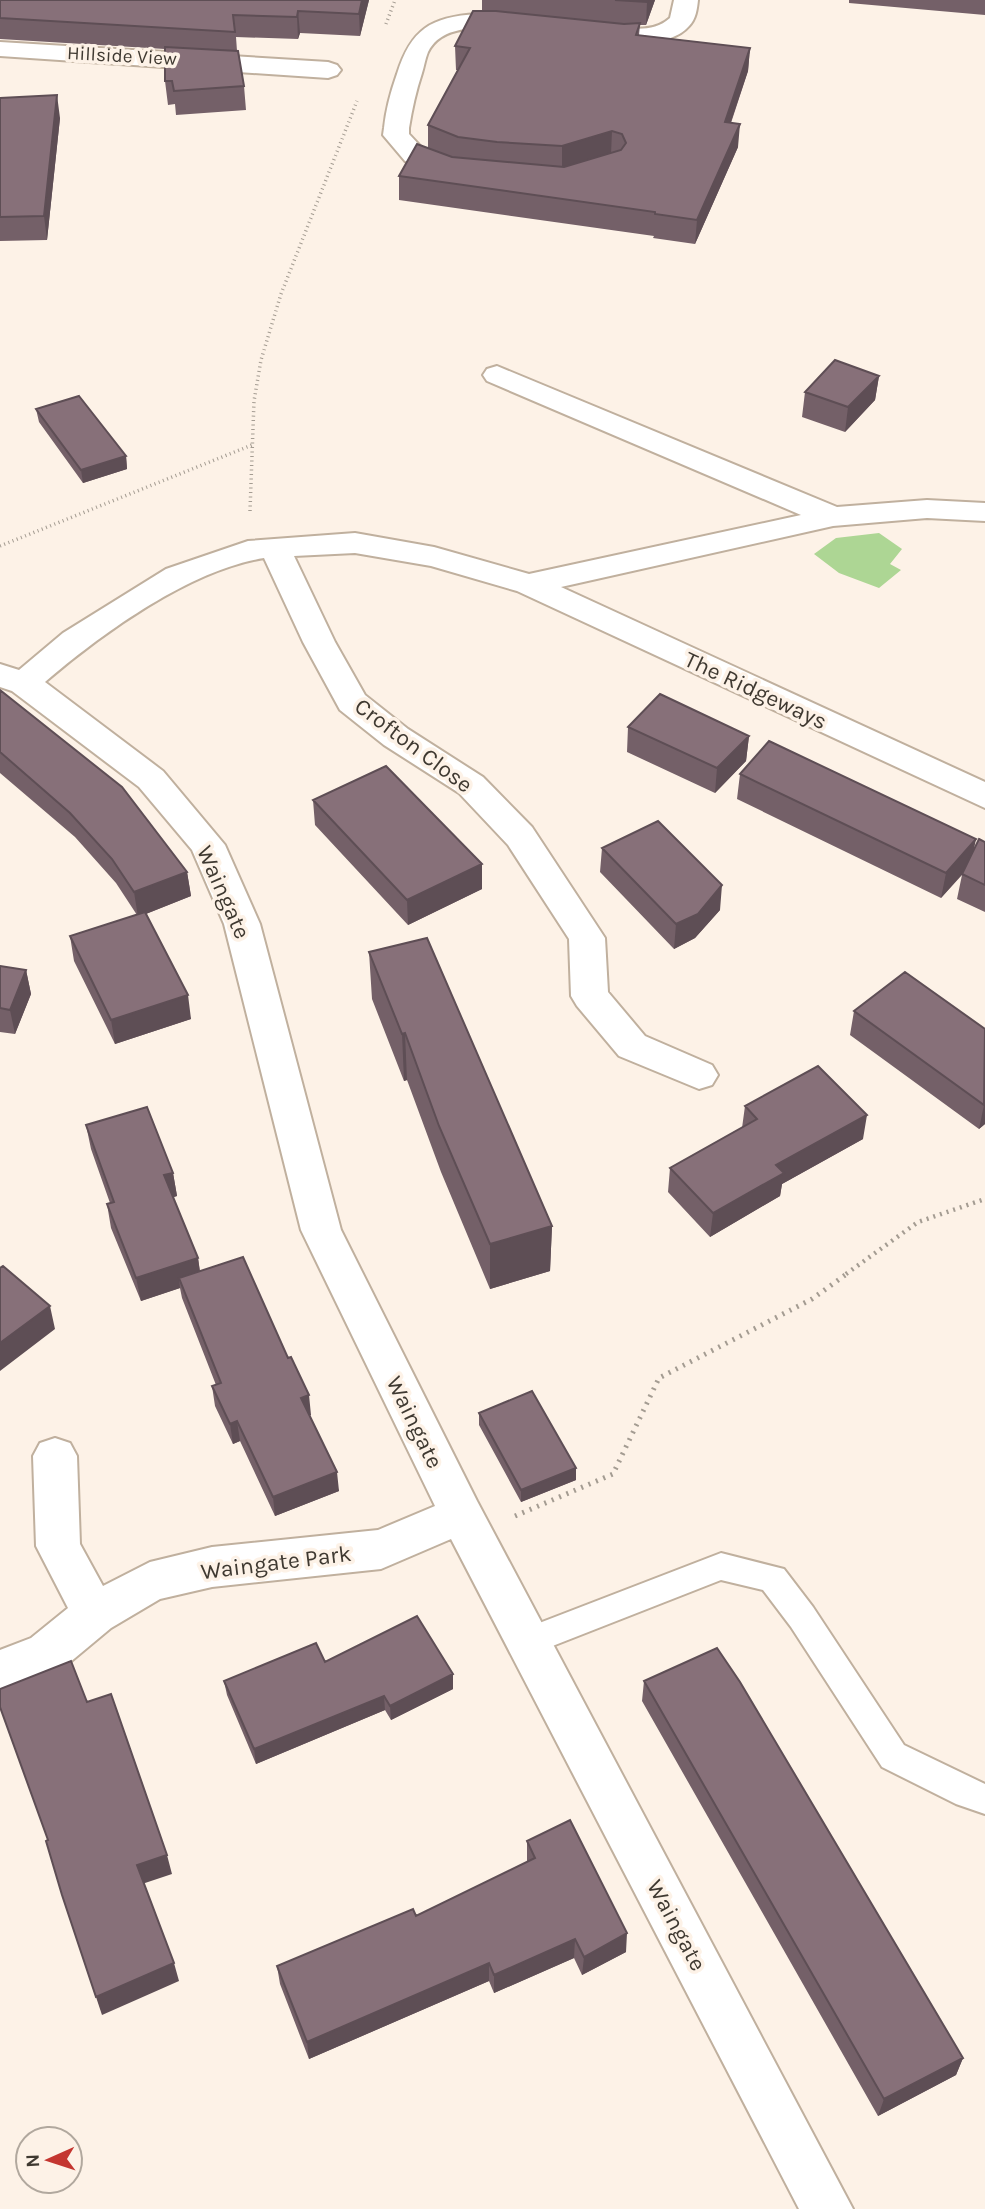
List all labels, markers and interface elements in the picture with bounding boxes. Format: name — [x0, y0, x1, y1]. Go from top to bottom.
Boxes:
street label: Hillside View — [66, 42, 178, 70]
street label: The Ridgeways — [680, 646, 831, 735]
street label: Crofton Close — [349, 692, 478, 798]
street label: Waingate — [191, 841, 256, 943]
street label: Waingate — [381, 1372, 448, 1473]
street label: Waingate Park — [199, 1540, 353, 1585]
street label: Waingate — [641, 1875, 712, 1975]
north arrow — [14, 2125, 84, 2195]
text: N — [22, 2153, 44, 2168]

